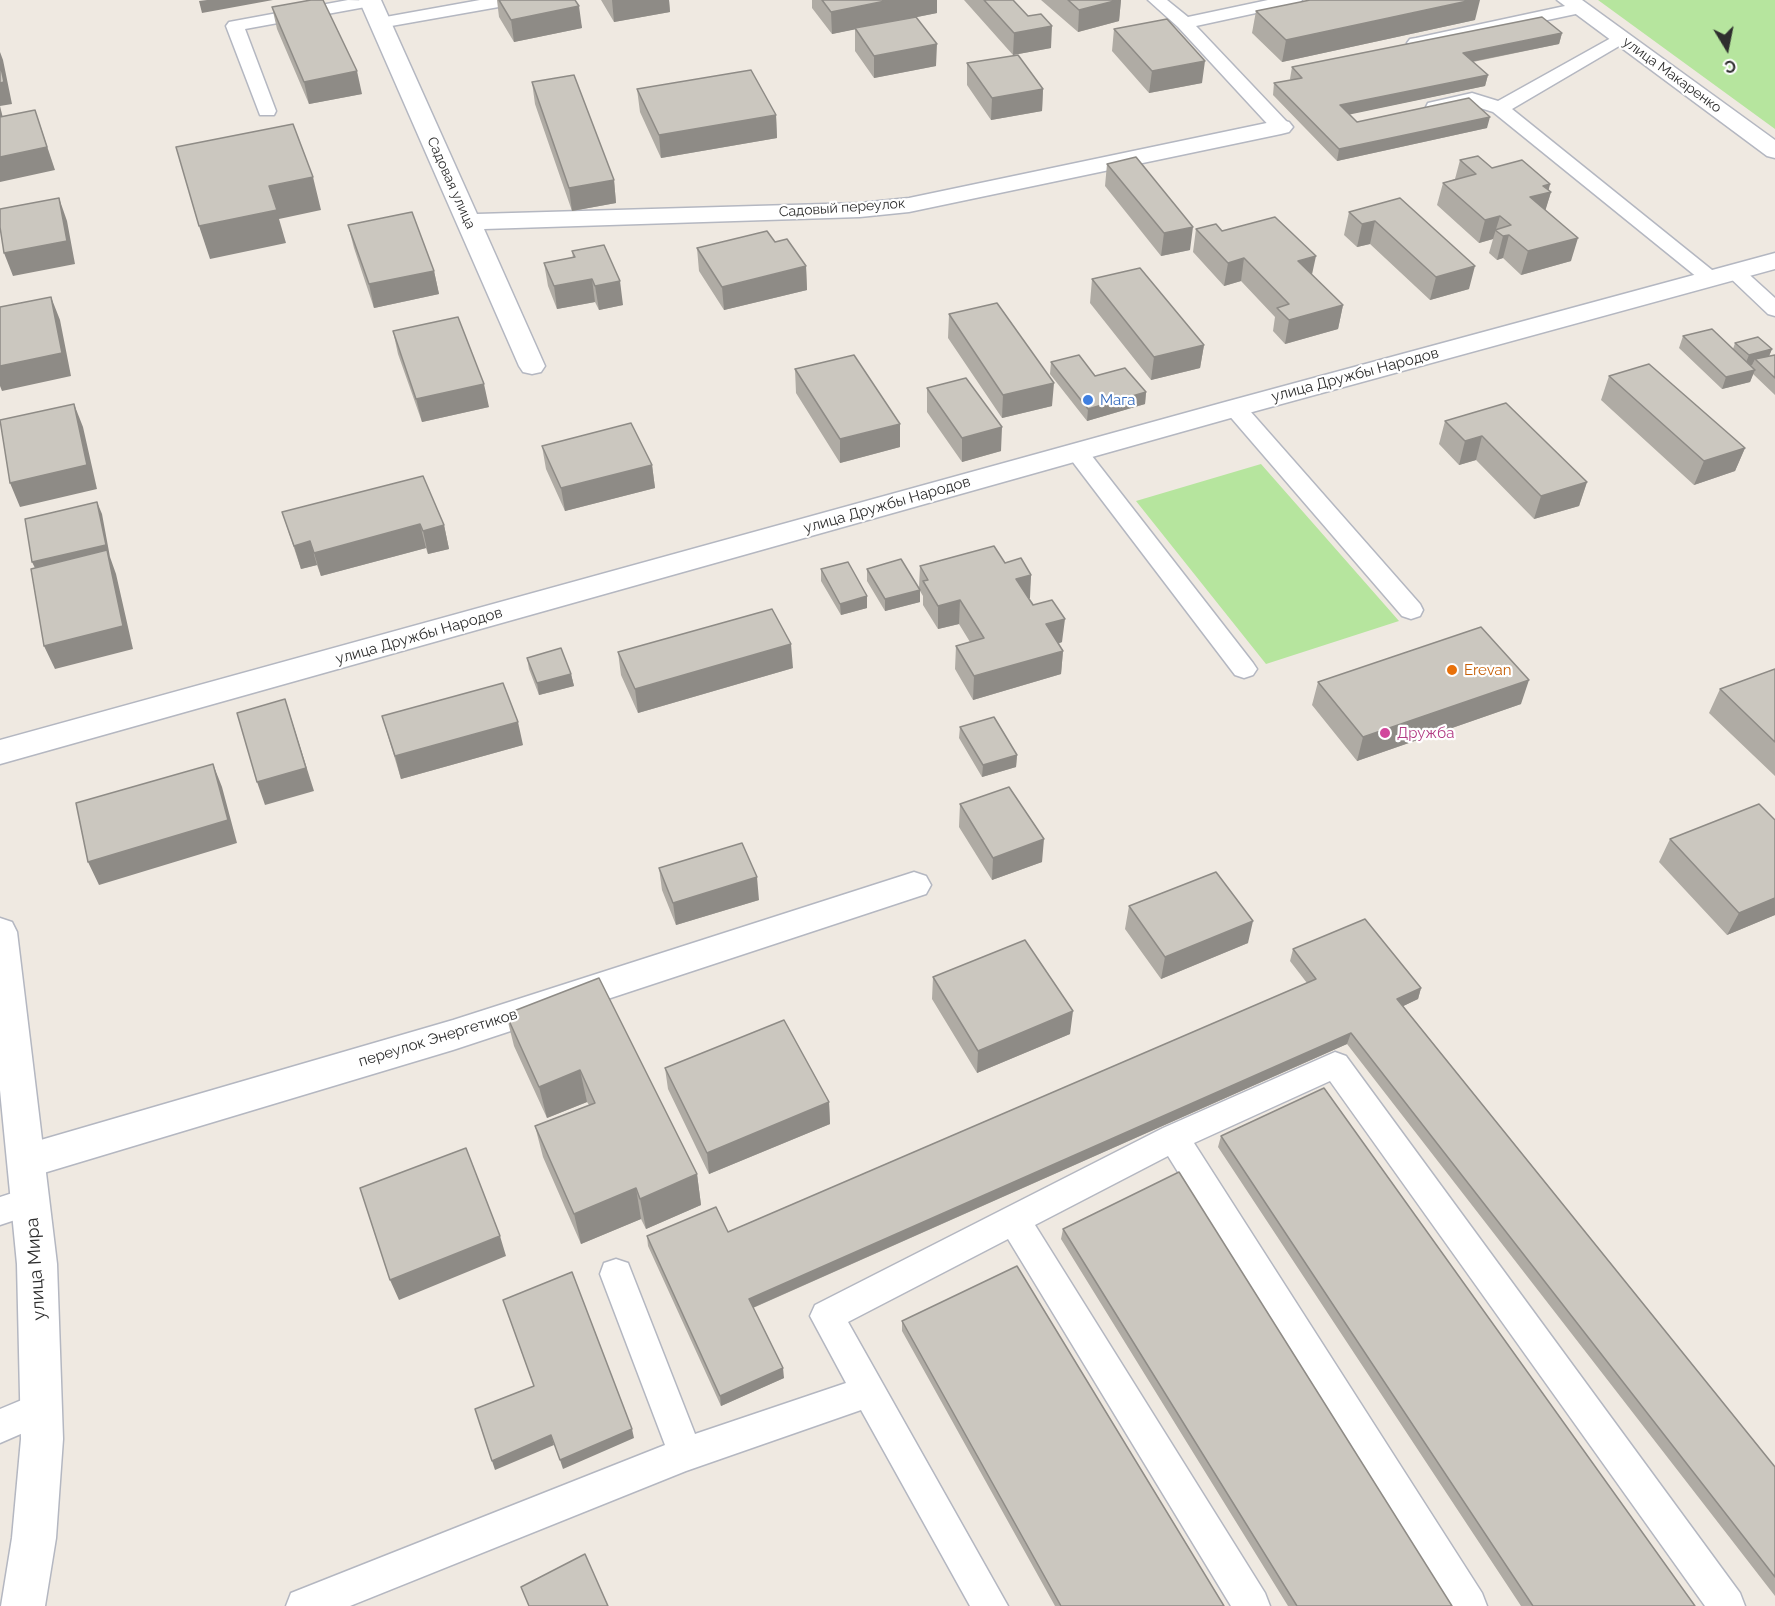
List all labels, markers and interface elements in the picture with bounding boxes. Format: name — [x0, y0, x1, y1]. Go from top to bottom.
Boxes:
north arrow — [1697, 18, 1757, 78]
street label: улица Макаренко — [1619, 33, 1725, 117]
text: С — [1723, 56, 1737, 77]
street label: Садовая улица — [423, 134, 479, 232]
street label: Садовый переулок — [778, 195, 906, 221]
street label: улица Дружбы Народов — [1269, 344, 1441, 406]
place label: Мага — [1100, 391, 1136, 409]
marker: Мага — [1081, 393, 1095, 407]
street label: улица Дружбы Народов — [802, 473, 972, 537]
street label: улица Дружбы Народов — [334, 604, 504, 668]
place label: Erevan — [1464, 661, 1511, 679]
marker: Erevan — [1445, 663, 1459, 677]
place label: Дружба — [1397, 724, 1454, 742]
marker: Дружба — [1378, 726, 1392, 740]
street label: переулок Энергетиков — [356, 1005, 520, 1071]
street label: улица Мира — [22, 1217, 50, 1321]

